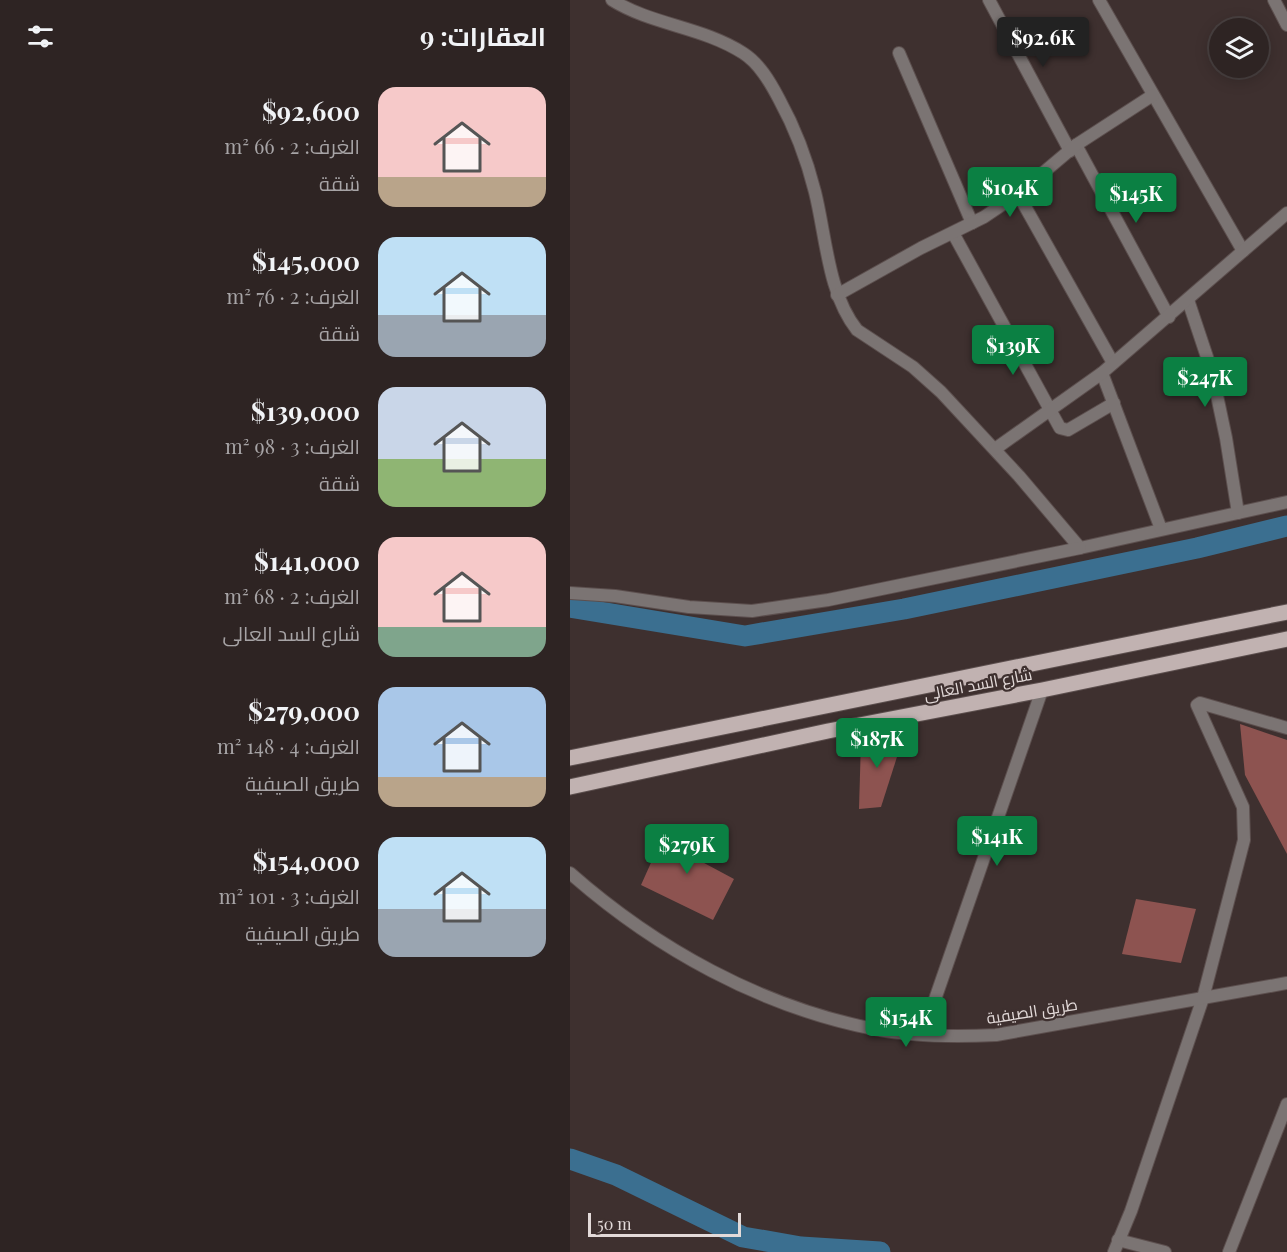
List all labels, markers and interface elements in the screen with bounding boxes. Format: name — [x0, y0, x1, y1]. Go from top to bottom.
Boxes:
pin: $92.6K — [994, 17, 1092, 68]
text: العقارات: 9 — [420, 18, 546, 53]
map controls — [1209, 18, 1269, 78]
button: layers — [1209, 18, 1269, 78]
icon: filters — [24, 20, 57, 53]
text: $92.6K — [1011, 23, 1075, 50]
text: $92,600 — [262, 93, 360, 128]
icon: home — [426, 111, 498, 183]
text: الغرف: 2 · 66 m² — [224, 132, 360, 159]
pin: $104K — [968, 167, 1052, 218]
text: شقة — [319, 169, 360, 196]
text: $104K — [982, 173, 1038, 200]
pin: $145K — [1094, 173, 1178, 224]
text: $145K — [1109, 179, 1163, 206]
text: $145,000 — [252, 243, 360, 278]
icon: home — [426, 261, 498, 333]
text: الغرف: 2 · 76 m² — [227, 282, 360, 309]
text: شقة — [319, 319, 360, 346]
pin: $139K — [971, 325, 1055, 376]
text: $139K — [986, 331, 1040, 358]
pin: $247K — [1163, 357, 1247, 408]
text: $247K — [1177, 363, 1233, 390]
text: $139,000 — [251, 393, 360, 428]
icon: home — [426, 411, 498, 483]
text: الغرف: 3 · 98 m² — [225, 432, 360, 459]
text: شقة — [319, 469, 360, 496]
text: $141,000 — [254, 543, 360, 578]
icon: home — [426, 561, 498, 633]
text: الغرف: 2 · 68 m² — [224, 582, 360, 609]
text: شارع السد العالى — [223, 619, 360, 646]
street label: شارع السد العالى — [922, 663, 1034, 706]
text: $279,000 — [248, 693, 360, 728]
icon: home — [426, 711, 498, 783]
pin: $187K — [835, 718, 919, 769]
text: $187K — [850, 724, 904, 751]
text: الغرف: 4 · 148 m² — [217, 732, 360, 759]
text: طريق الصيفية — [245, 769, 360, 796]
pin: $141K — [955, 816, 1039, 867]
text: $141K — [971, 822, 1023, 849]
pin: $279K — [645, 824, 729, 875]
text: $279K — [659, 830, 715, 857]
text: $154,000 — [252, 843, 360, 878]
icon: home — [426, 861, 498, 933]
text: الغرف: 3 · 101 m² — [219, 882, 360, 909]
text: طريق الصيفية — [245, 919, 360, 946]
street label: طريق الصيفية — [985, 993, 1079, 1029]
pin: $154K — [864, 997, 948, 1048]
text: $154K — [880, 1003, 932, 1030]
scale bar — [588, 1210, 741, 1238]
text: 50 m — [597, 1213, 631, 1234]

